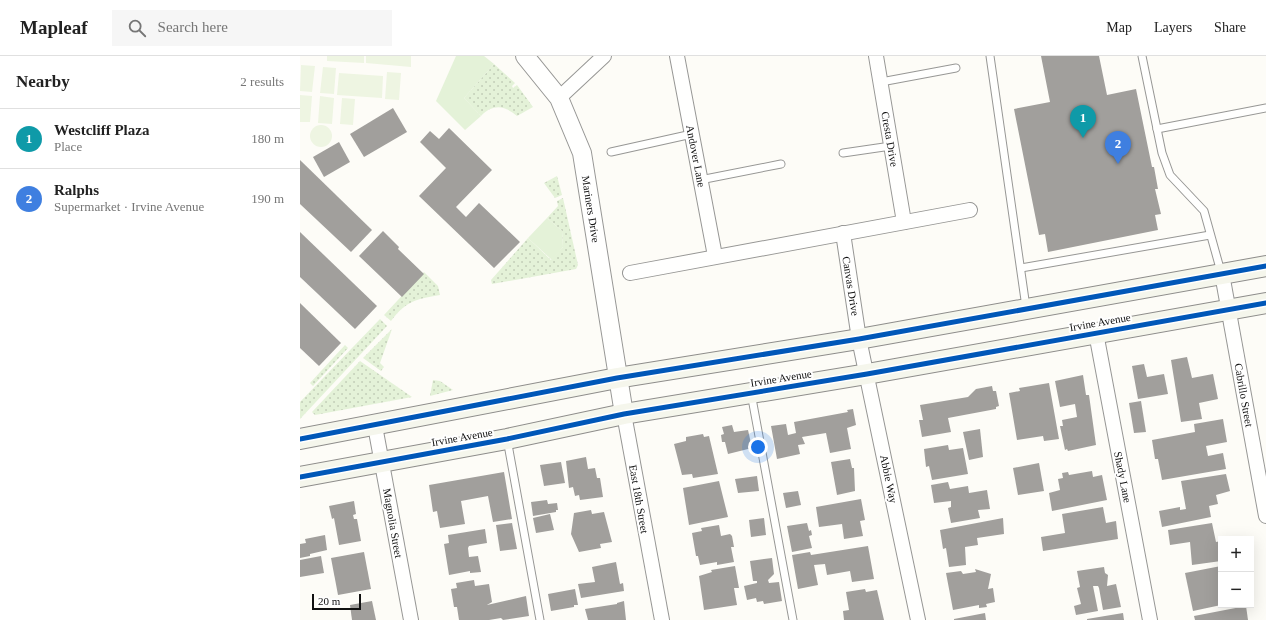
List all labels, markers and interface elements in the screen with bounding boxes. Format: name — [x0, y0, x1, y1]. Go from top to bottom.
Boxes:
search box — [112, 10, 392, 46]
text: Mapleaf — [20, 17, 88, 38]
icon: search — [126, 17, 148, 39]
text: Search here — [158, 19, 228, 35]
text: Map — [1106, 20, 1132, 35]
text: Layers — [1154, 20, 1192, 35]
text: Share — [1214, 20, 1246, 35]
text: Nearby — [16, 72, 70, 91]
text: 2 results — [240, 74, 284, 89]
pin: 1 — [1070, 105, 1096, 138]
street label: Cresta Drive — [879, 110, 901, 168]
text: Westcliff Plaza — [54, 122, 149, 138]
street label: Andover Lane — [684, 124, 708, 188]
text: 1 — [26, 131, 32, 146]
text: 180 m — [251, 131, 284, 146]
pin: 2 — [1105, 131, 1131, 164]
text: Place — [54, 139, 82, 154]
street label: Mariners Drive — [580, 175, 602, 243]
text: Ralphs — [54, 182, 99, 198]
text: 2 — [26, 191, 32, 206]
text: 190 m — [251, 191, 284, 206]
text: Supermarket · Irvine Avenue — [54, 199, 204, 214]
street label: Canvas Drive — [840, 255, 862, 317]
street label: Irvine Avenue — [1069, 311, 1132, 333]
street label: Cabrillo Street — [1232, 362, 1256, 428]
street label: Irvine Avenue — [750, 367, 813, 389]
street label: Irvine Avenue — [431, 426, 494, 448]
your location — [748, 437, 768, 457]
street label: Shady Lane — [1112, 450, 1134, 504]
street label: Abbie Way — [878, 454, 900, 505]
street label: East 18th Street — [627, 464, 651, 534]
street label: Magnolia Street — [381, 487, 405, 559]
map controls — [1218, 536, 1254, 608]
button: + — [1218, 536, 1254, 572]
button: − — [1218, 572, 1254, 608]
scale bar — [312, 592, 361, 611]
text: 20 m — [318, 595, 340, 607]

